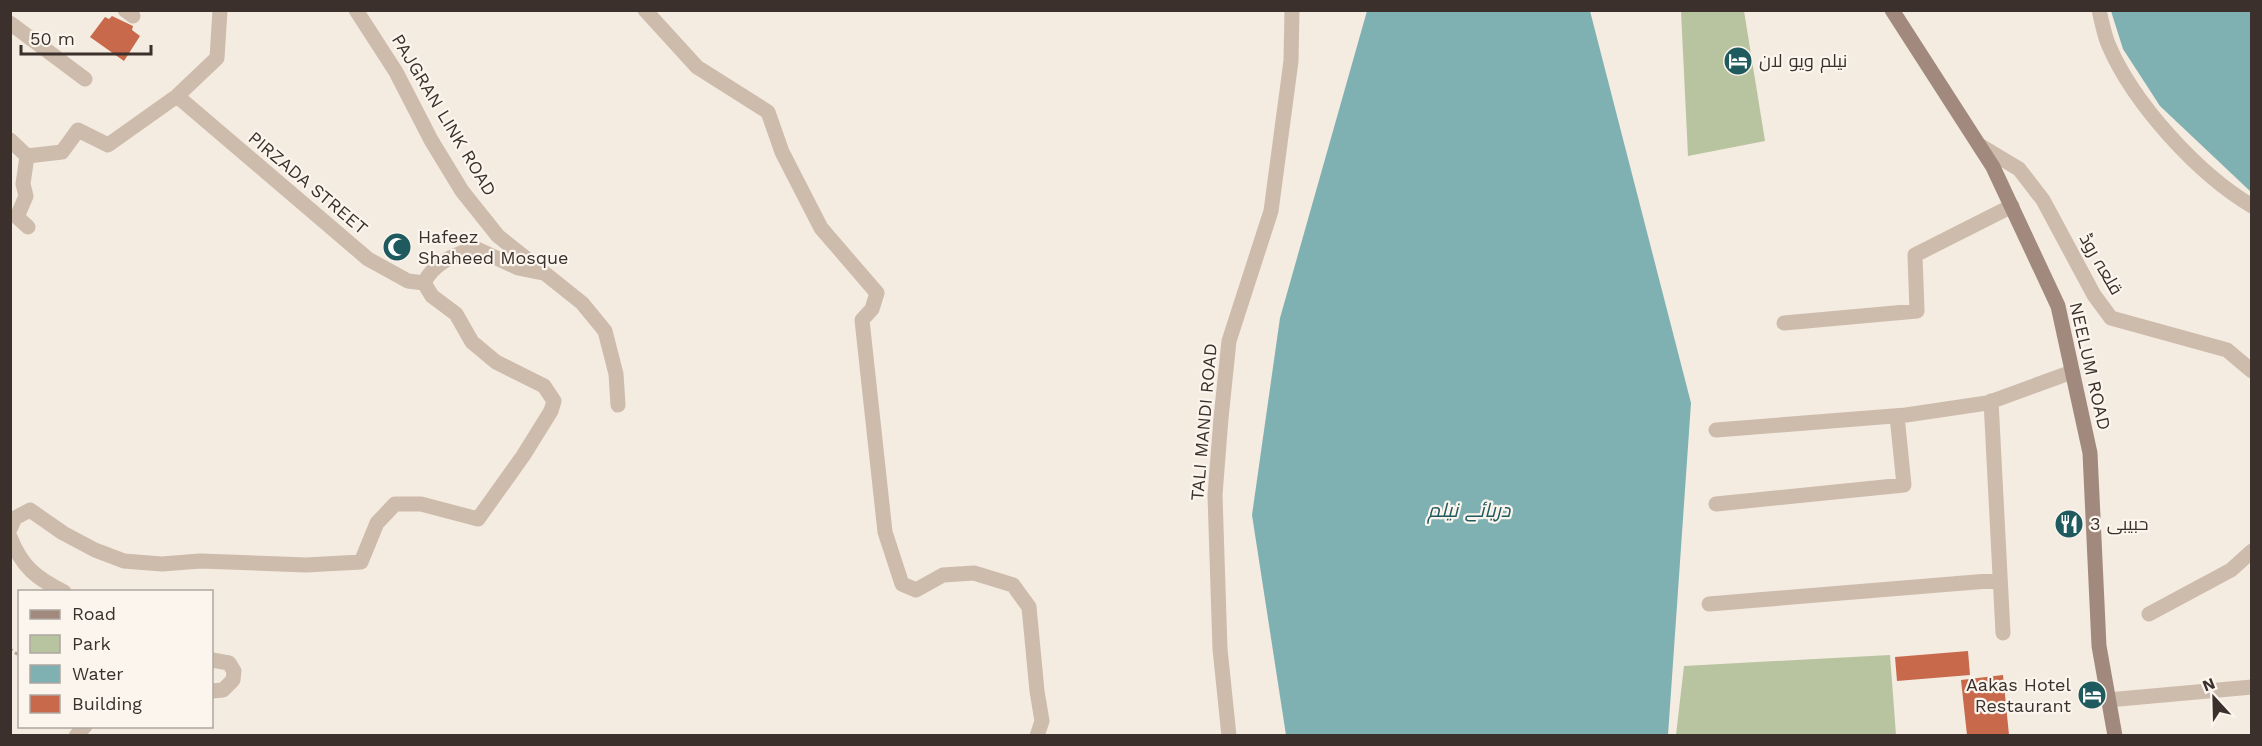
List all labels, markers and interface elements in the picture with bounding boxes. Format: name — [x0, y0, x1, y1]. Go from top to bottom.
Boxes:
scale bar — [21, 18, 152, 56]
text: 50 m — [30, 28, 75, 49]
street label: PAJGRAN LINK ROAD — [388, 30, 501, 200]
hotel icon: نیلم ویو لان — [1722, 45, 1754, 77]
place label: نیلم ویو لان — [1759, 50, 1847, 73]
street label: PIRZADA STREET — [244, 127, 372, 239]
place label: Hafeez Shaheed Mosque — [418, 226, 569, 268]
street label: قلعہ روڈ — [2075, 229, 2127, 299]
mosque icon: Hafeez Shaheed Mosque — [381, 231, 413, 263]
street label: NEELUM ROAD — [2066, 300, 2115, 432]
street label: TALI MANDI ROAD — [1186, 342, 1221, 502]
water label: دریائے نیلم — [1427, 498, 1512, 524]
restaurant icon: حبیبی 3 — [2053, 508, 2085, 540]
place label: حبیبی 3 — [2090, 513, 2148, 535]
legend — [18, 590, 213, 728]
text: Road — [72, 603, 116, 624]
text: Park — [72, 633, 111, 654]
text: Water — [72, 663, 124, 684]
north arrow — [2184, 668, 2244, 728]
place label: Aakas Hotel Restaurant — [1966, 674, 2071, 716]
text: N — [2200, 674, 2218, 696]
hotel icon: Aakas Hotel Restaurant — [2076, 679, 2108, 711]
text: Building — [72, 693, 142, 714]

